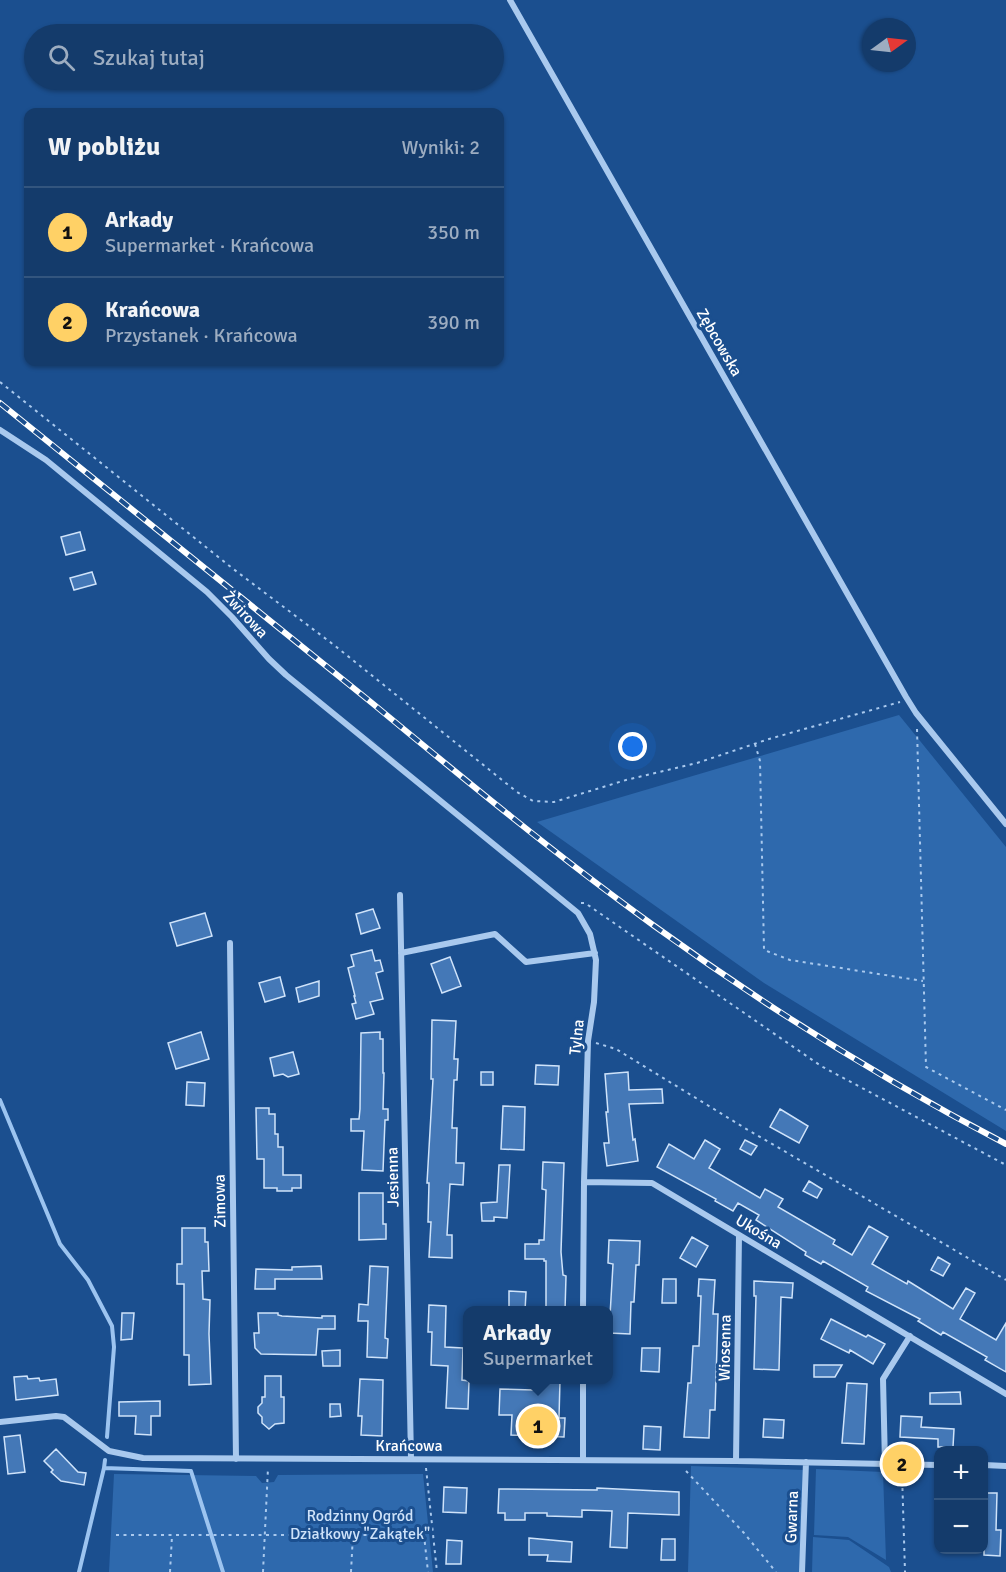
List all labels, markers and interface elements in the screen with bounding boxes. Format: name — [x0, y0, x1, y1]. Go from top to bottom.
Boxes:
north arrow — [862, 18, 916, 72]
search box — [24, 24, 504, 90]
icon: search — [45, 41, 78, 74]
text: Szukaj tutaj — [93, 44, 205, 71]
text: W pobliżu — [48, 131, 160, 163]
text: Wyniki: 2 — [401, 135, 480, 160]
text: Arkady — [105, 206, 173, 233]
text: 1 — [62, 220, 73, 245]
text: 350 m — [427, 220, 480, 245]
text: Supermarket · Krańcowa — [105, 233, 314, 258]
text: Krańcowa — [105, 296, 200, 323]
street label: Zębcowska — [692, 305, 747, 380]
text: 2 — [62, 310, 73, 335]
text: 390 m — [427, 310, 480, 335]
text: Przystanek · Krańcowa — [105, 323, 298, 348]
street label: Żwirowa — [218, 587, 272, 643]
your location — [618, 732, 647, 761]
street label: Tylna — [565, 1018, 589, 1056]
street label: Jesienna — [382, 1147, 404, 1207]
street label: Zimowa — [210, 1174, 230, 1228]
street label: Ukośna — [732, 1210, 785, 1253]
popup — [463, 1306, 613, 1384]
street label: Wiosenna — [714, 1314, 736, 1382]
text: Arkady — [483, 1319, 551, 1346]
text: Supermarket — [483, 1346, 593, 1371]
pin: 1 — [518, 1404, 558, 1448]
street label: Krańcowa — [375, 1436, 443, 1456]
pin: 2 — [882, 1442, 922, 1486]
map controls — [934, 1446, 988, 1554]
button: + — [934, 1446, 988, 1500]
street label: Gwarna — [781, 1490, 803, 1544]
button: − — [934, 1500, 988, 1554]
park label: Rodzinny Ogród Działkowy "Zakątek" — [290, 1506, 430, 1544]

